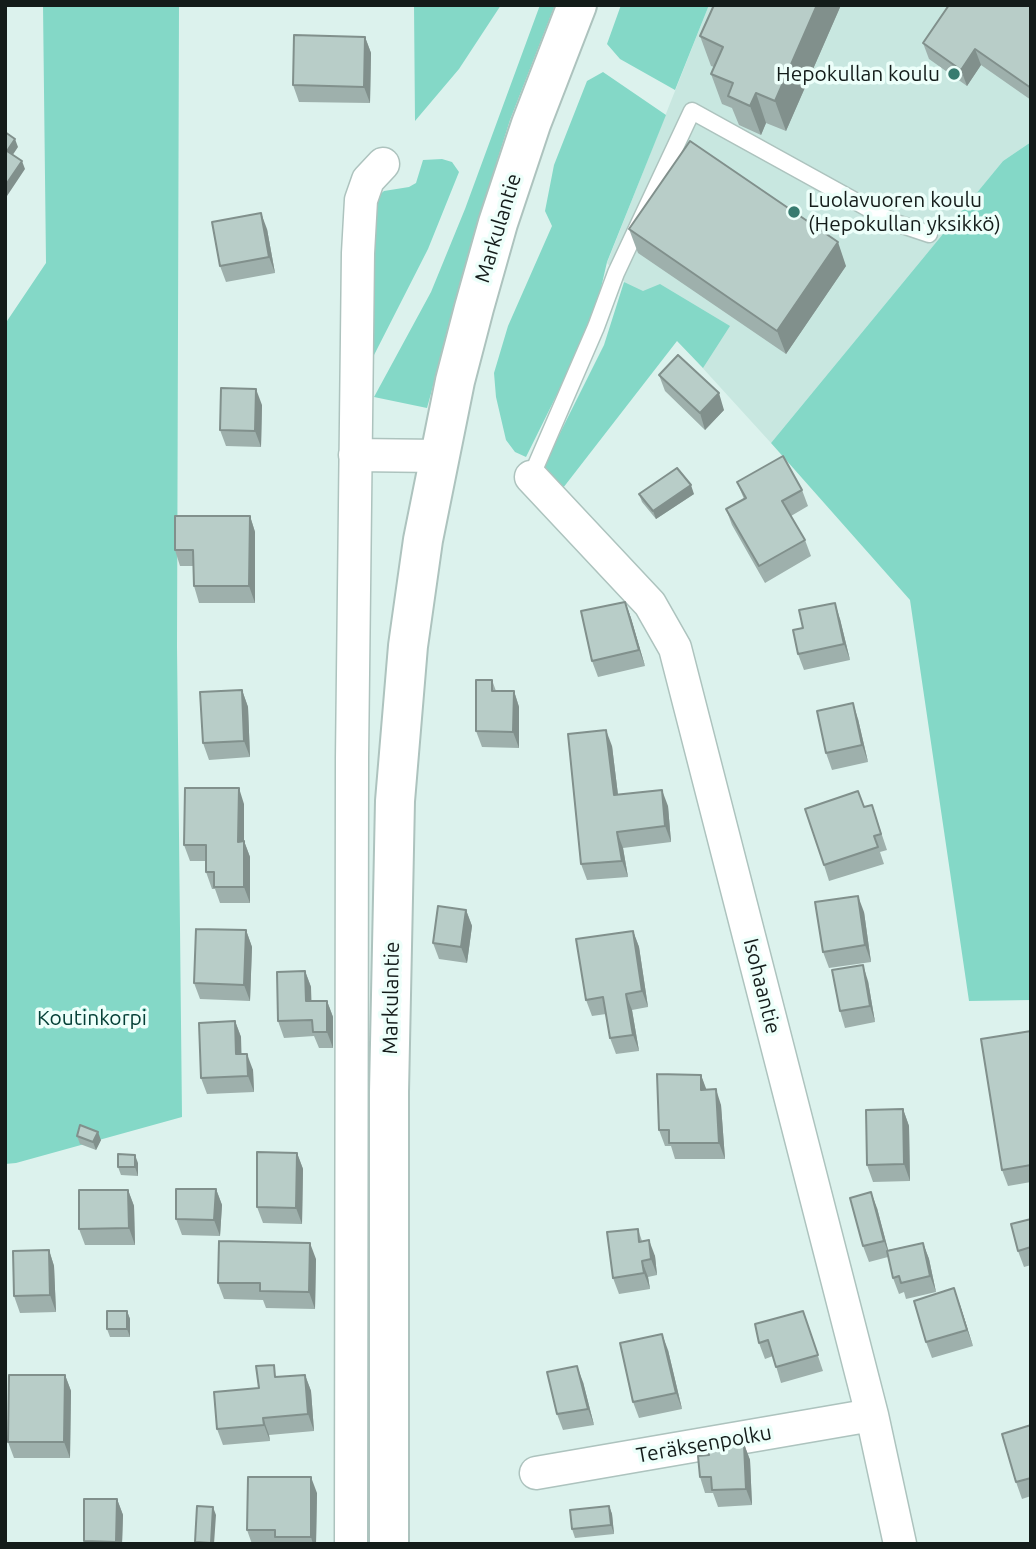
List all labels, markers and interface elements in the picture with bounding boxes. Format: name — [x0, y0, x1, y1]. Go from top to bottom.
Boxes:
place label: Hepokullan koulu — [776, 61, 940, 87]
marker: Hepokullan koulu — [946, 66, 962, 82]
street label: Markulantie — [469, 170, 527, 286]
place label: Luolavuoren koulu (Hepokullan yksikkö) — [808, 187, 1001, 237]
marker: Luolavuoren koulu (Hepokullan yksikkö) — [786, 204, 802, 220]
street label: Isohaantie — [738, 936, 786, 1036]
street label: Markulantie — [377, 941, 405, 1055]
park label: Koutinkorpi — [37, 1005, 147, 1031]
street label: Teräksenpolku — [634, 1420, 774, 1468]

